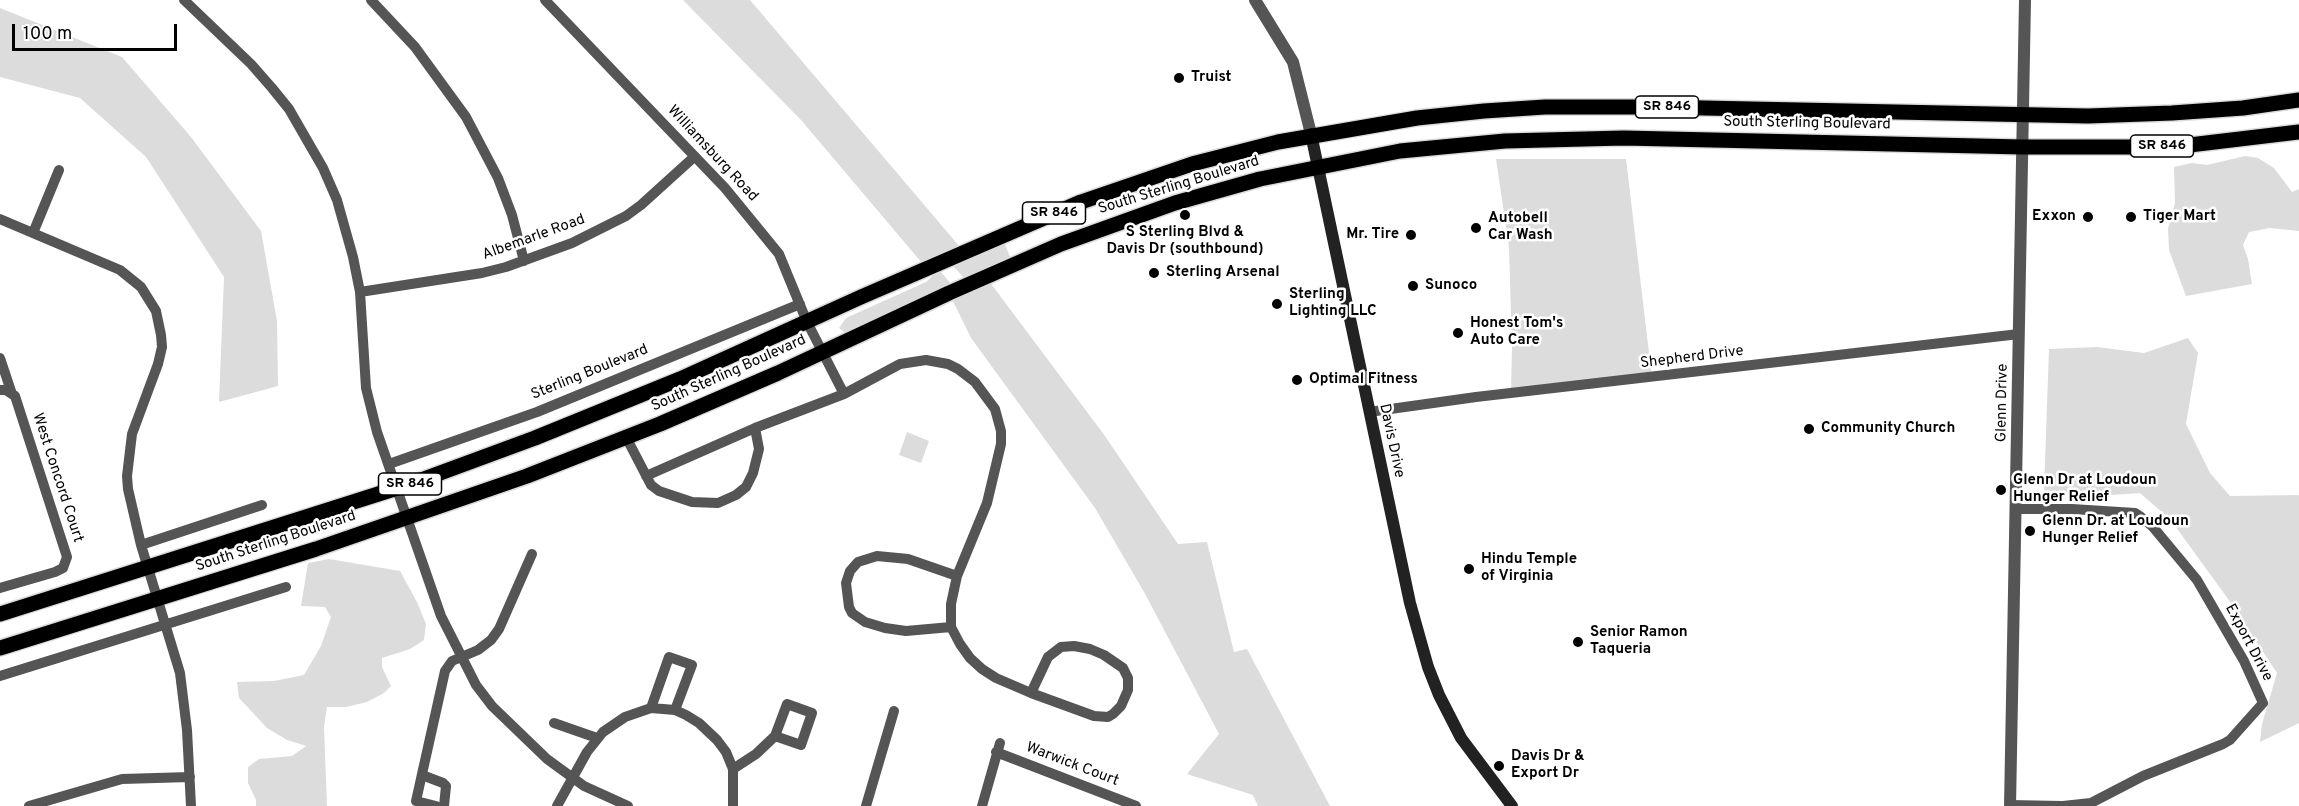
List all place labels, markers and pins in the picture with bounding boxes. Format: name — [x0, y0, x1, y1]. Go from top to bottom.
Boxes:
place label: Truist — [1191, 69, 1231, 87]
marker: Truist — [1172, 71, 1186, 85]
marker: S Sterling Blvd & Davis Dr (southbound) — [1178, 208, 1192, 222]
place label: Exxon — [2032, 208, 2076, 226]
place label: Tiger Mart — [2143, 208, 2216, 226]
place label: Autobell Car Wash — [1488, 210, 1553, 245]
marker: Exxon — [2081, 210, 2095, 224]
marker: Tiger Mart — [2124, 210, 2138, 224]
marker: Autobell Car Wash — [1469, 221, 1483, 235]
place label: S Sterling Blvd & Davis Dr (southbound) — [1106, 224, 1264, 259]
place label: Mr. Tire — [1346, 226, 1399, 244]
marker: Mr. Tire — [1404, 228, 1418, 242]
place label: Sterling Arsenal — [1166, 264, 1280, 282]
marker: Sterling Arsenal — [1147, 266, 1161, 280]
place label: Sunoco — [1425, 277, 1477, 295]
marker: Sunoco — [1406, 279, 1420, 293]
place label: Sterling Lighting LLC — [1289, 286, 1377, 321]
marker: Sterling Lighting LLC — [1270, 297, 1284, 311]
place label: Honest Tom's Auto Care — [1470, 315, 1563, 350]
marker: Honest Tom's Auto Care — [1451, 326, 1465, 340]
place label: Optimal Fitness — [1309, 371, 1418, 389]
marker: Optimal Fitness — [1290, 373, 1304, 387]
place label: Community Church — [1821, 420, 1955, 438]
marker: Community Church — [1802, 422, 1816, 436]
place label: Glenn Dr at Loudoun Hunger Relief — [2013, 472, 2157, 507]
marker: Glenn Dr at Loudoun Hunger Relief — [1994, 483, 2008, 497]
place label: Glenn Dr. at Loudoun Hunger Relief — [2042, 513, 2189, 548]
marker: Glenn Dr. at Loudoun Hunger Relief — [2023, 524, 2037, 538]
place label: Hindu Temple of Virginia — [1481, 551, 1577, 586]
marker: Hindu Temple of Virginia — [1462, 562, 1476, 576]
place label: Senior Ramon Taqueria — [1590, 624, 1688, 659]
marker: Senior Ramon Taqueria — [1571, 635, 1585, 649]
place label: Davis Dr & Export Dr — [1511, 748, 1585, 783]
marker: Davis Dr & Export Dr — [1492, 759, 1506, 773]

